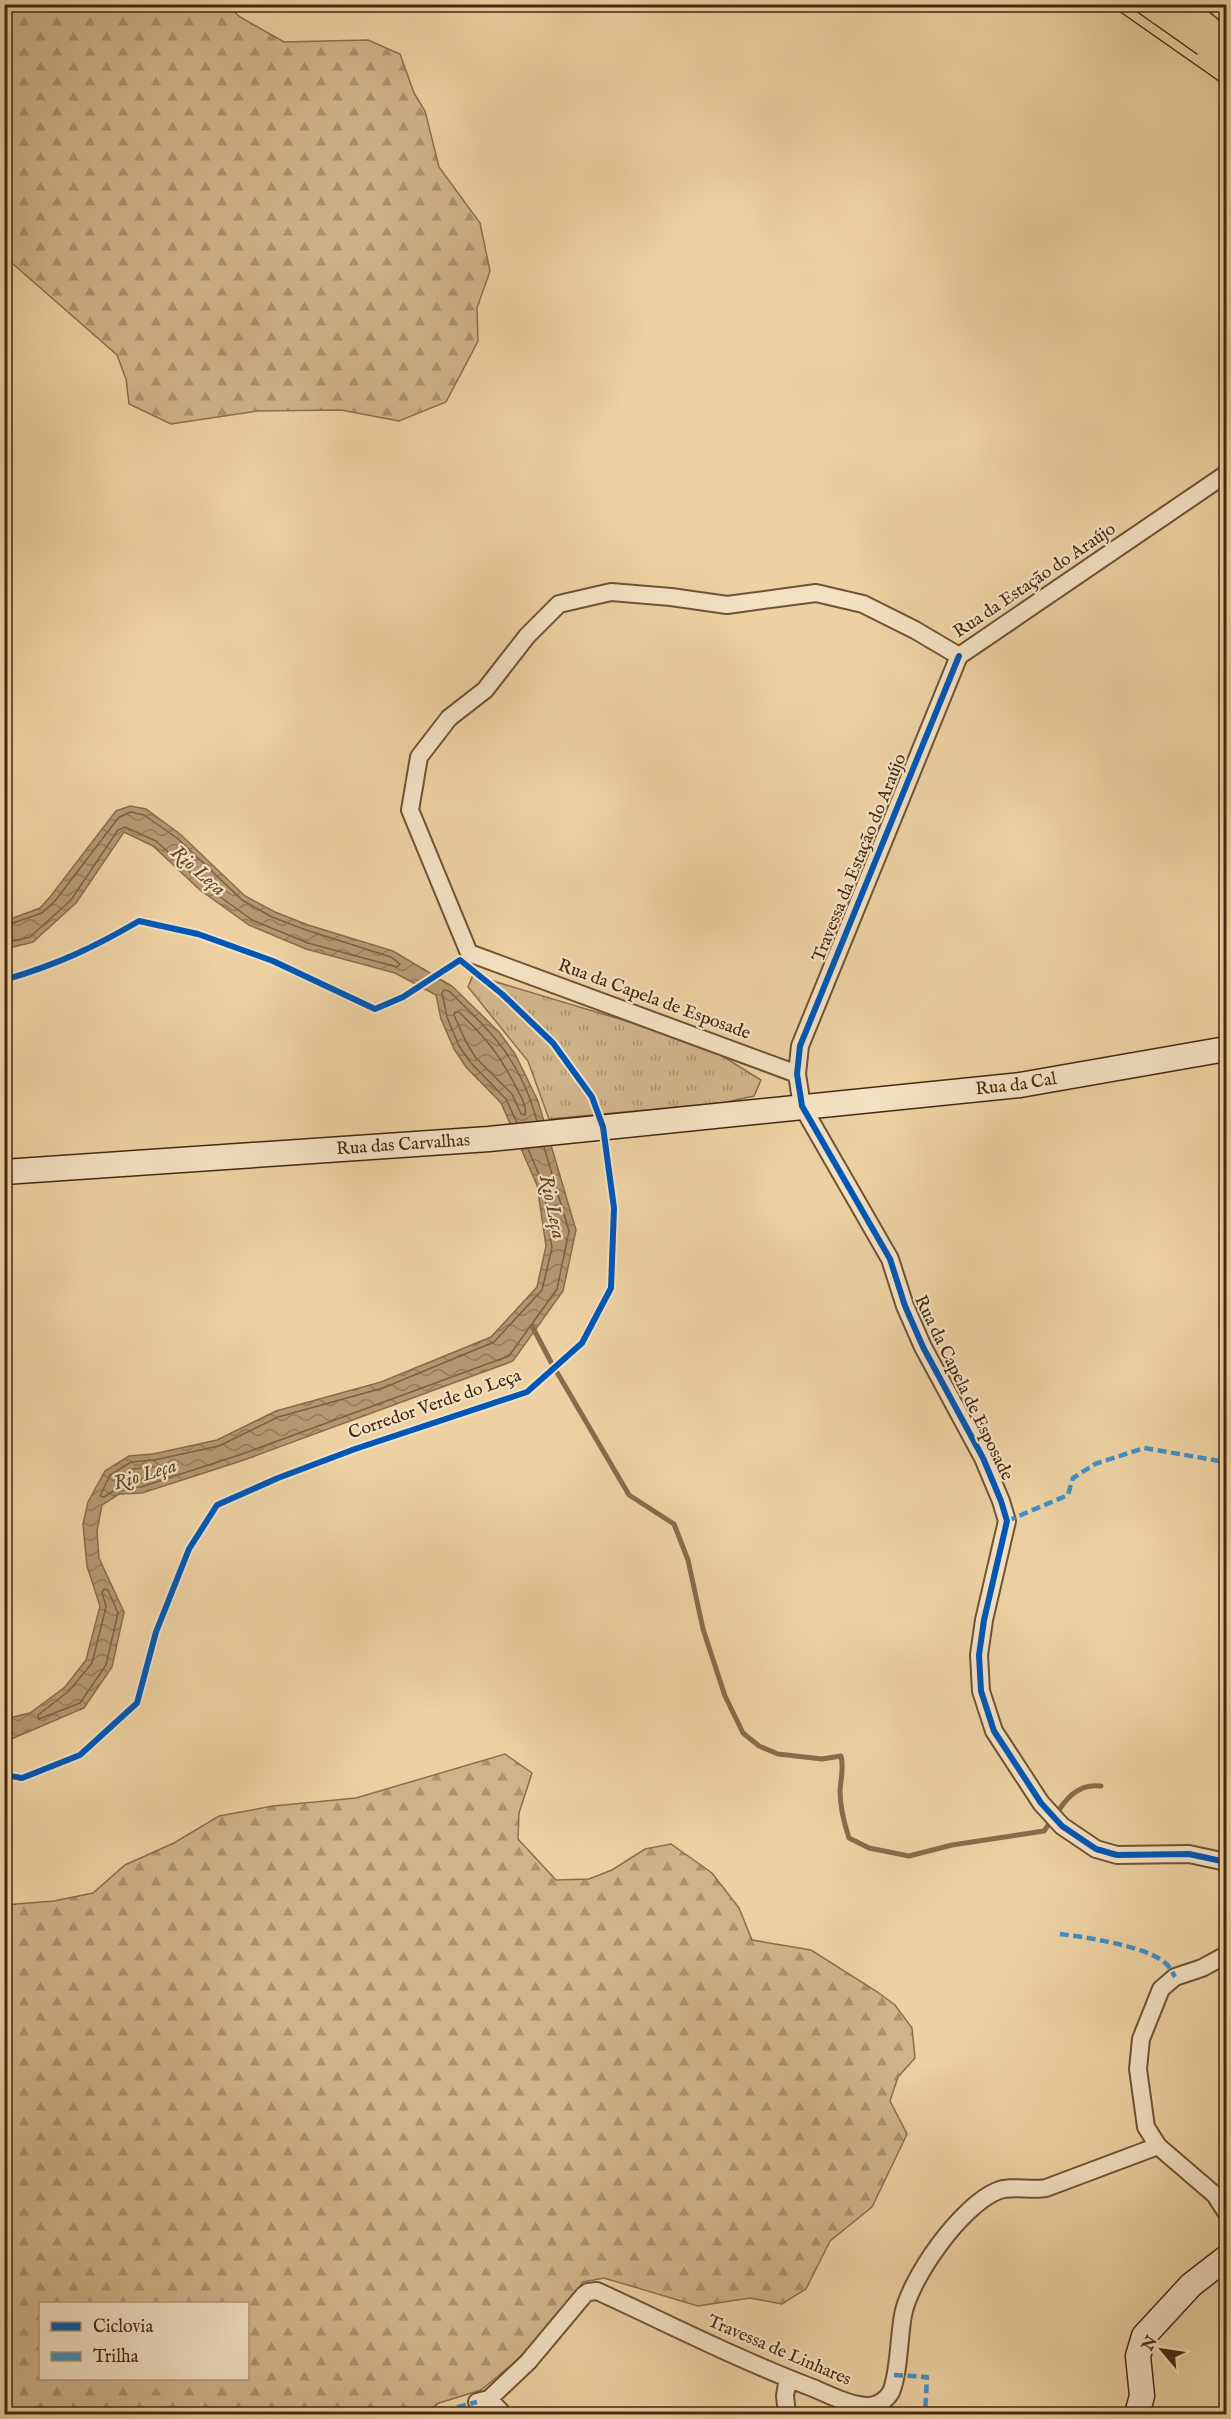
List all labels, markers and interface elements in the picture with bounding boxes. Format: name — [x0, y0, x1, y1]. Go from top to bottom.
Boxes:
street label: Rua da Estação do Araújo — [949, 518, 1121, 644]
street label: Travessa da Estação do Araújo — [808, 750, 912, 966]
water label: Rio Leça — [165, 840, 231, 902]
street label: Rua da Capela de Esposade — [555, 954, 753, 1046]
street label: Rua da Cal — [974, 1067, 1058, 1101]
street label: Rua das Carvalhas — [335, 1129, 471, 1161]
water label: Rio Leça — [533, 1173, 571, 1242]
street label: Rua da Capela de Esposade — [908, 1292, 1018, 1484]
street label: Corredor Verde do Leça — [346, 1365, 525, 1445]
water label: Rio Leça — [110, 1454, 180, 1496]
legend — [39, 2302, 249, 2380]
street label: Travessa de Linhares — [704, 2310, 854, 2392]
text: Ciclovia — [93, 2316, 153, 2339]
north arrow — [1132, 2320, 1192, 2380]
text: N — [1138, 2333, 1163, 2355]
text: Trilha — [93, 2346, 139, 2369]

